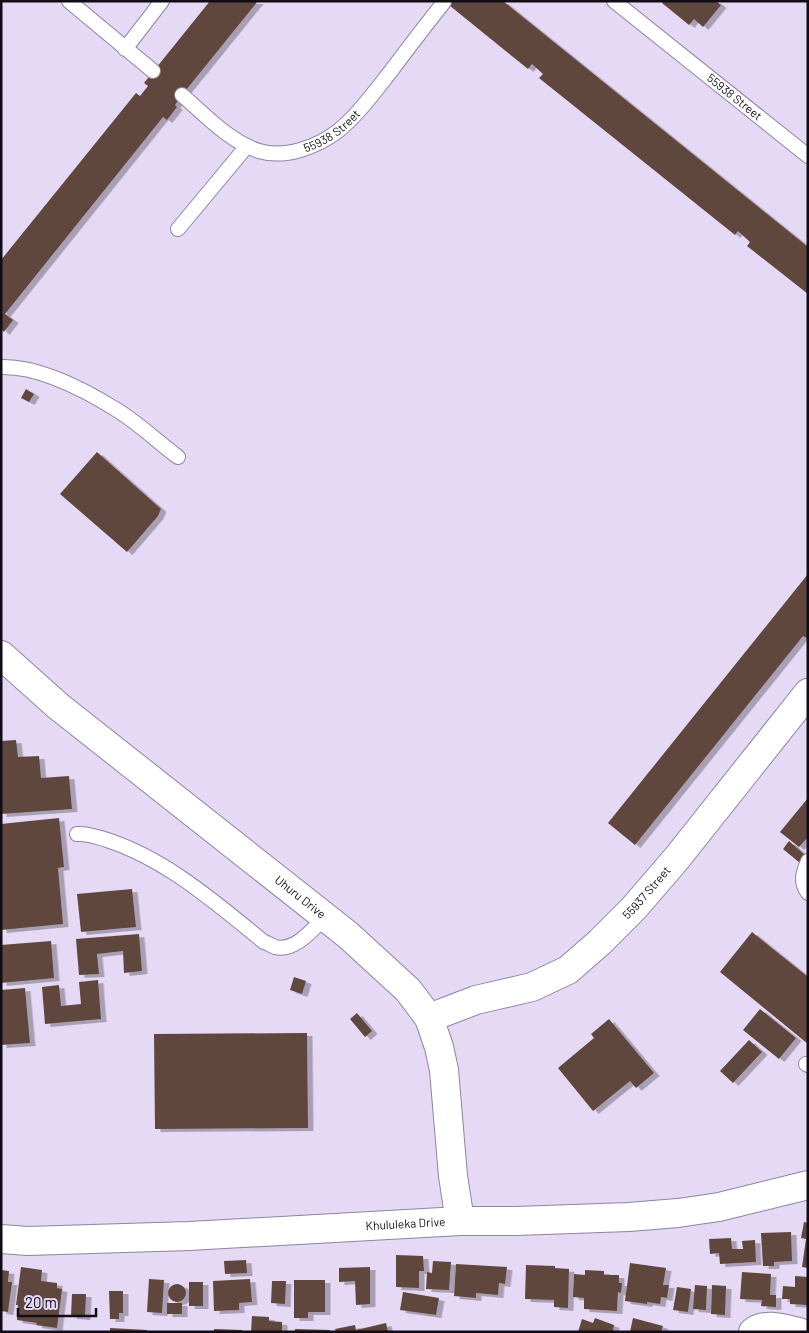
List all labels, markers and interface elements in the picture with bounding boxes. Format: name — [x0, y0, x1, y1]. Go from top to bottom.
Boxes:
street label: 55938 Street — [705, 70, 765, 122]
street label: 55938 Street — [301, 106, 362, 154]
street label: 55937 Street — [619, 863, 673, 921]
street label: Uhuru Drive — [273, 872, 329, 921]
street label: Khululeka Drive — [365, 1214, 446, 1232]
scale bar — [18, 1286, 95, 1318]
text: 20 m — [25, 1293, 57, 1311]

